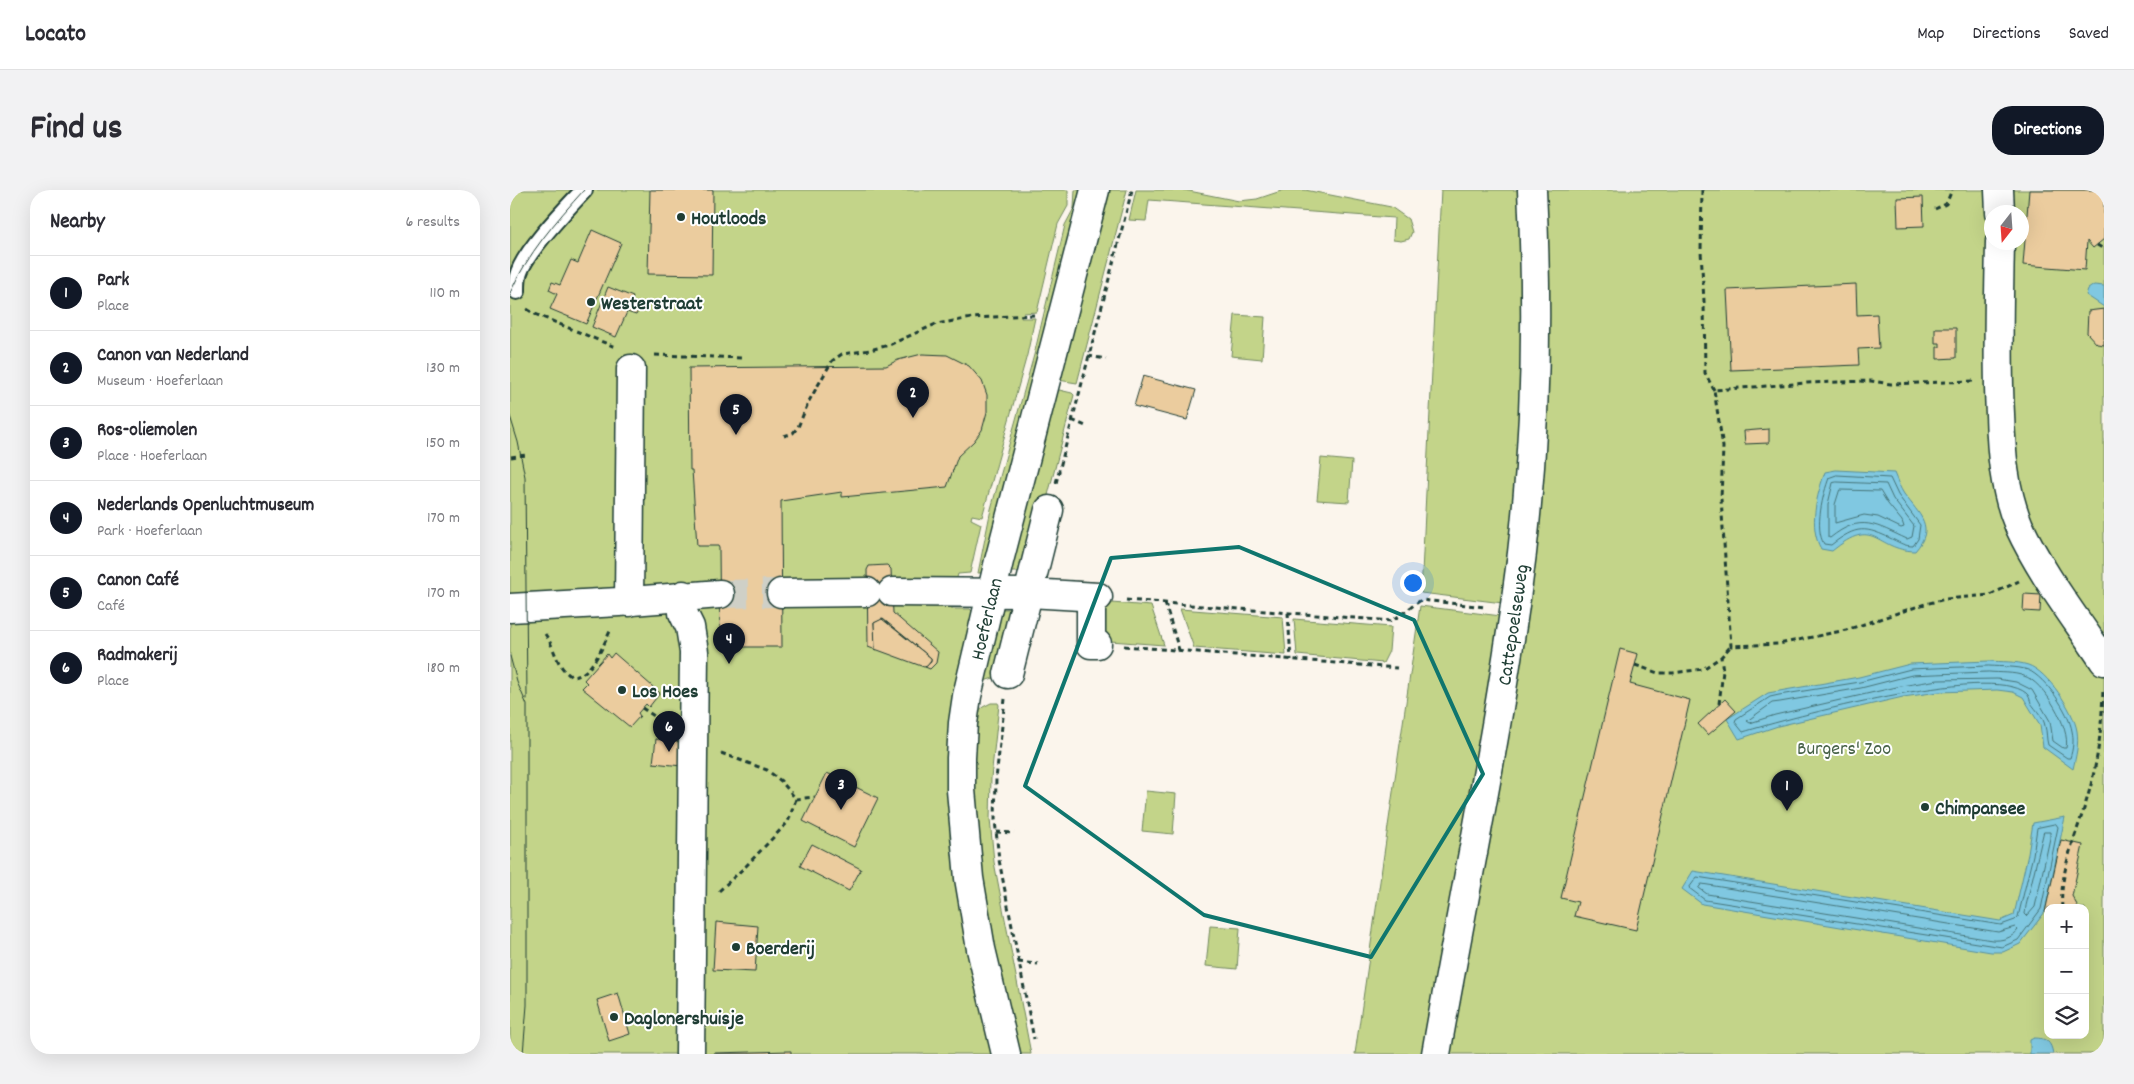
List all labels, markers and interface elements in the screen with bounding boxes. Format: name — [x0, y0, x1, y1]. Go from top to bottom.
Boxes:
text: Locato — [25, 18, 86, 52]
text: Map — [1917, 22, 1944, 47]
text: Directions — [1972, 22, 2041, 47]
text: Saved — [2069, 22, 2109, 47]
text: Find us — [30, 105, 122, 155]
button: Directions — [1992, 106, 2104, 155]
north arrow — [1984, 205, 2029, 250]
place label: Houtloods — [691, 206, 767, 234]
text: Nearby — [50, 208, 105, 238]
text: 6 results — [405, 211, 460, 234]
marker: Houtloods — [675, 211, 687, 223]
text: Park — [97, 268, 129, 295]
text: 1 — [64, 282, 68, 305]
text: 110 m — [430, 282, 460, 305]
place label: Westerstraat — [601, 291, 703, 319]
text: Place — [97, 295, 129, 318]
marker: Westerstraat — [585, 296, 597, 308]
text: Canon van Nederland — [97, 343, 249, 370]
text: 2 — [63, 357, 70, 380]
text: 130 m — [426, 357, 460, 380]
text: Museum · Hoeferlaan — [97, 370, 223, 393]
pin: 2 — [897, 377, 929, 418]
pin: 5 — [720, 394, 752, 435]
text: Ros-oliemolen — [97, 418, 197, 445]
text: 3 — [62, 432, 70, 455]
text: 150 m — [426, 432, 460, 455]
text: Place · Hoeferlaan — [97, 445, 207, 468]
text: Nederlands Openluchtmuseum — [97, 493, 314, 520]
text: 4 — [63, 507, 69, 530]
text: 170 m — [427, 507, 460, 530]
text: Park · Hoeferlaan — [97, 520, 202, 543]
street label: Cattepoelseweg — [1492, 563, 1537, 688]
text: Canon Café — [97, 568, 179, 595]
your location — [1400, 570, 1426, 596]
street label: Hoeferlaan — [965, 575, 1012, 664]
text: 5 — [62, 582, 70, 605]
text: 170 m — [427, 582, 460, 605]
text: Café — [97, 595, 125, 618]
pin: 4 — [713, 623, 745, 664]
text: Radmakerij — [97, 643, 178, 670]
text: 6 — [62, 657, 70, 680]
text: 180 m — [427, 657, 460, 680]
text: Place — [97, 670, 129, 693]
place label: Los Hoes — [632, 679, 698, 707]
marker: Los Hoes — [616, 684, 628, 696]
pin: 6 — [653, 711, 685, 752]
park label: Burgers' Zoo — [1797, 736, 1891, 764]
pin: 3 — [825, 769, 857, 810]
pin: 1 — [1771, 770, 1803, 811]
place label: Chimpansee — [1935, 796, 2025, 824]
marker: Chimpansee — [1919, 801, 1931, 813]
map controls — [2044, 904, 2089, 1039]
button: + — [2044, 904, 2089, 949]
place label: Boerderij — [746, 936, 815, 964]
marker: Boerderij — [730, 941, 742, 953]
button: − — [2044, 949, 2089, 994]
button: layers — [2044, 994, 2089, 1039]
place label: Daglonershuisje — [624, 1006, 744, 1034]
marker: Daglonershuisje — [608, 1011, 620, 1023]

